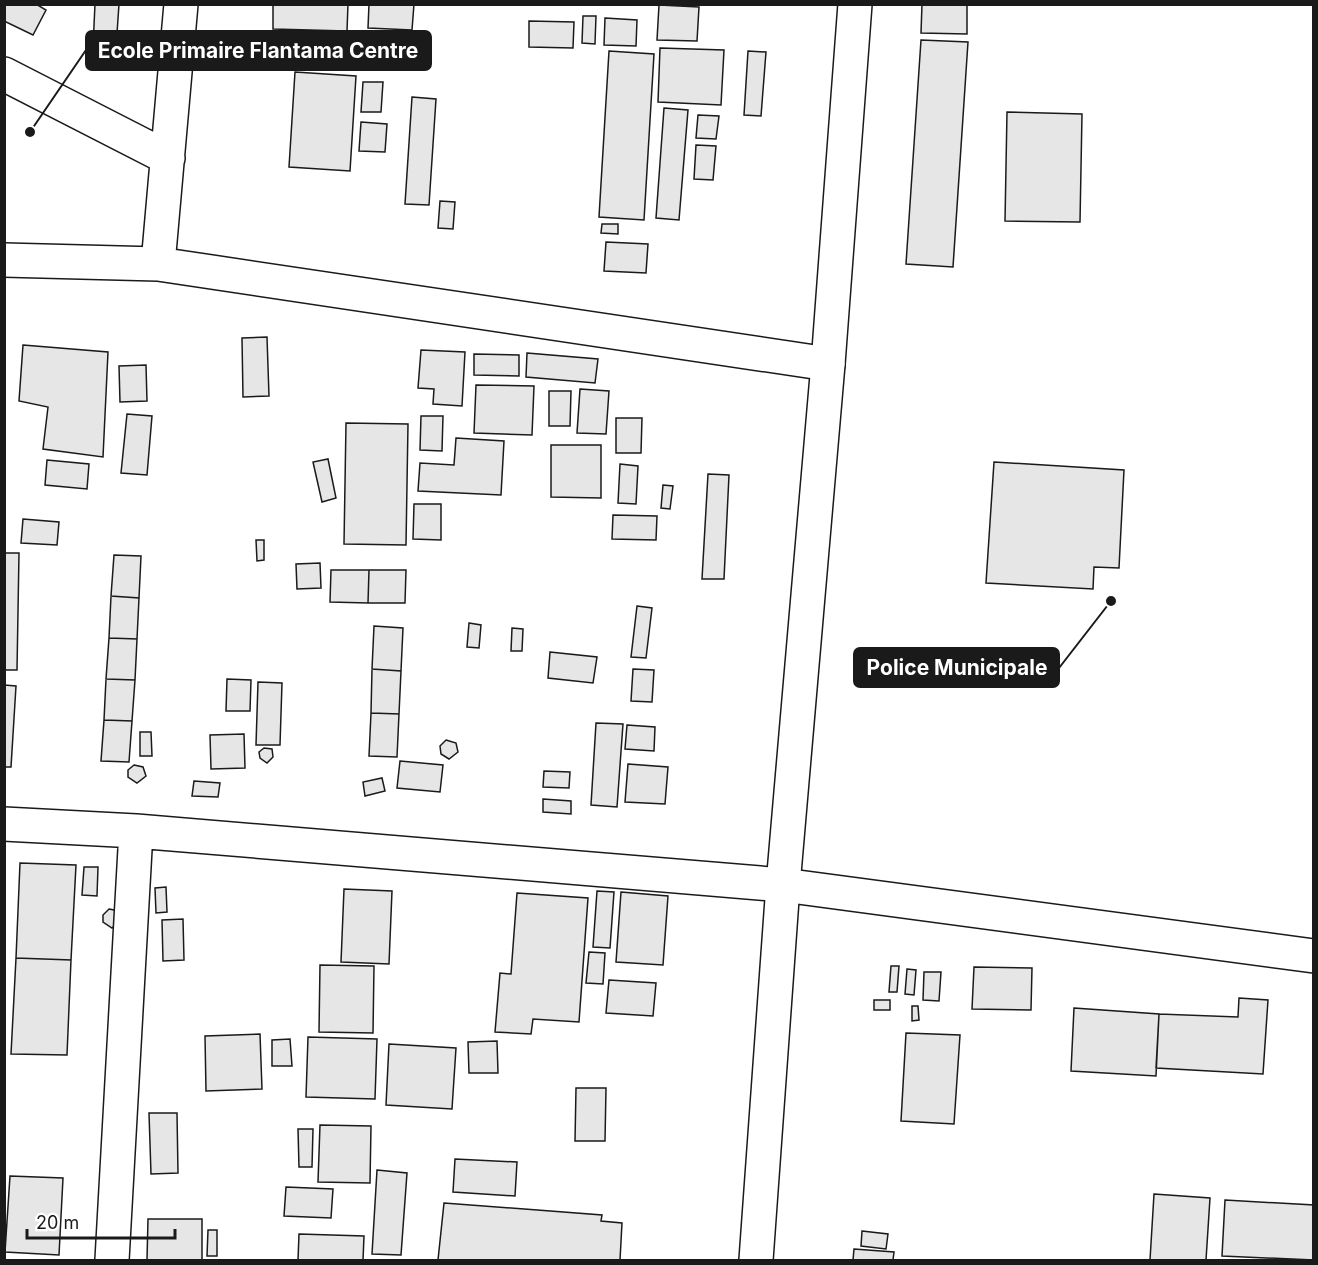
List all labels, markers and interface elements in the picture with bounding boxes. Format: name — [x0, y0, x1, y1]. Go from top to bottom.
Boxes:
callout: Ecole Primaire Flantama Centre — [86, 31, 431, 70]
text: Ecole Primaire Flantama Centre — [98, 38, 418, 63]
callout: Police Municipale — [854, 648, 1059, 687]
text: Police Municipale — [867, 655, 1047, 680]
scale bar — [27, 1202, 176, 1240]
text: 20 m — [36, 1212, 79, 1233]

